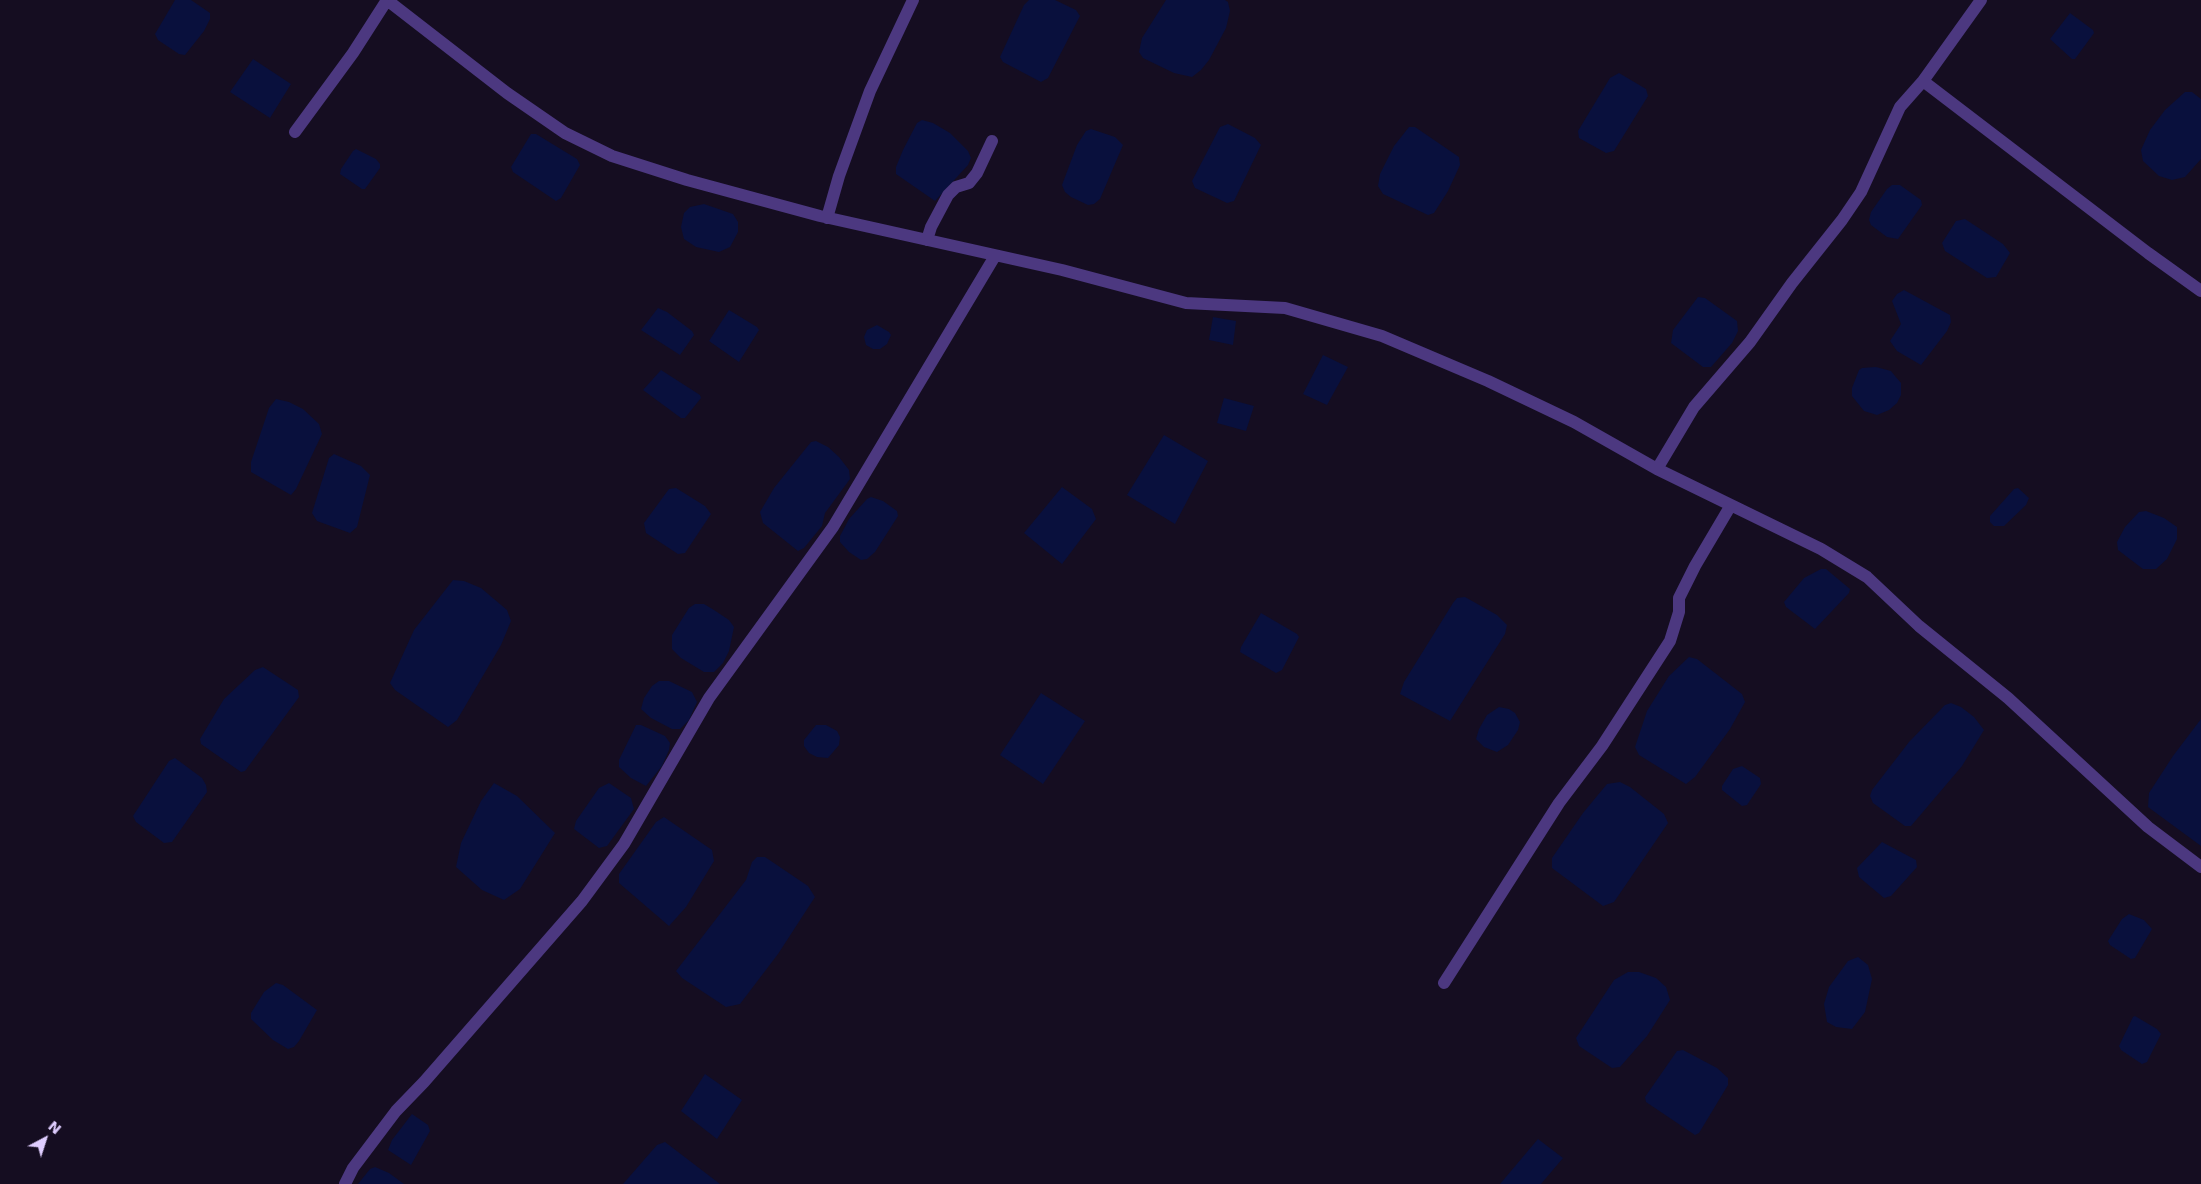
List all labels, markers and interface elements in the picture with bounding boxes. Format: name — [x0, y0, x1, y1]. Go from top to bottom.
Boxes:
north arrow — [20, 1114, 70, 1164]
text: N — [45, 1118, 64, 1137]

